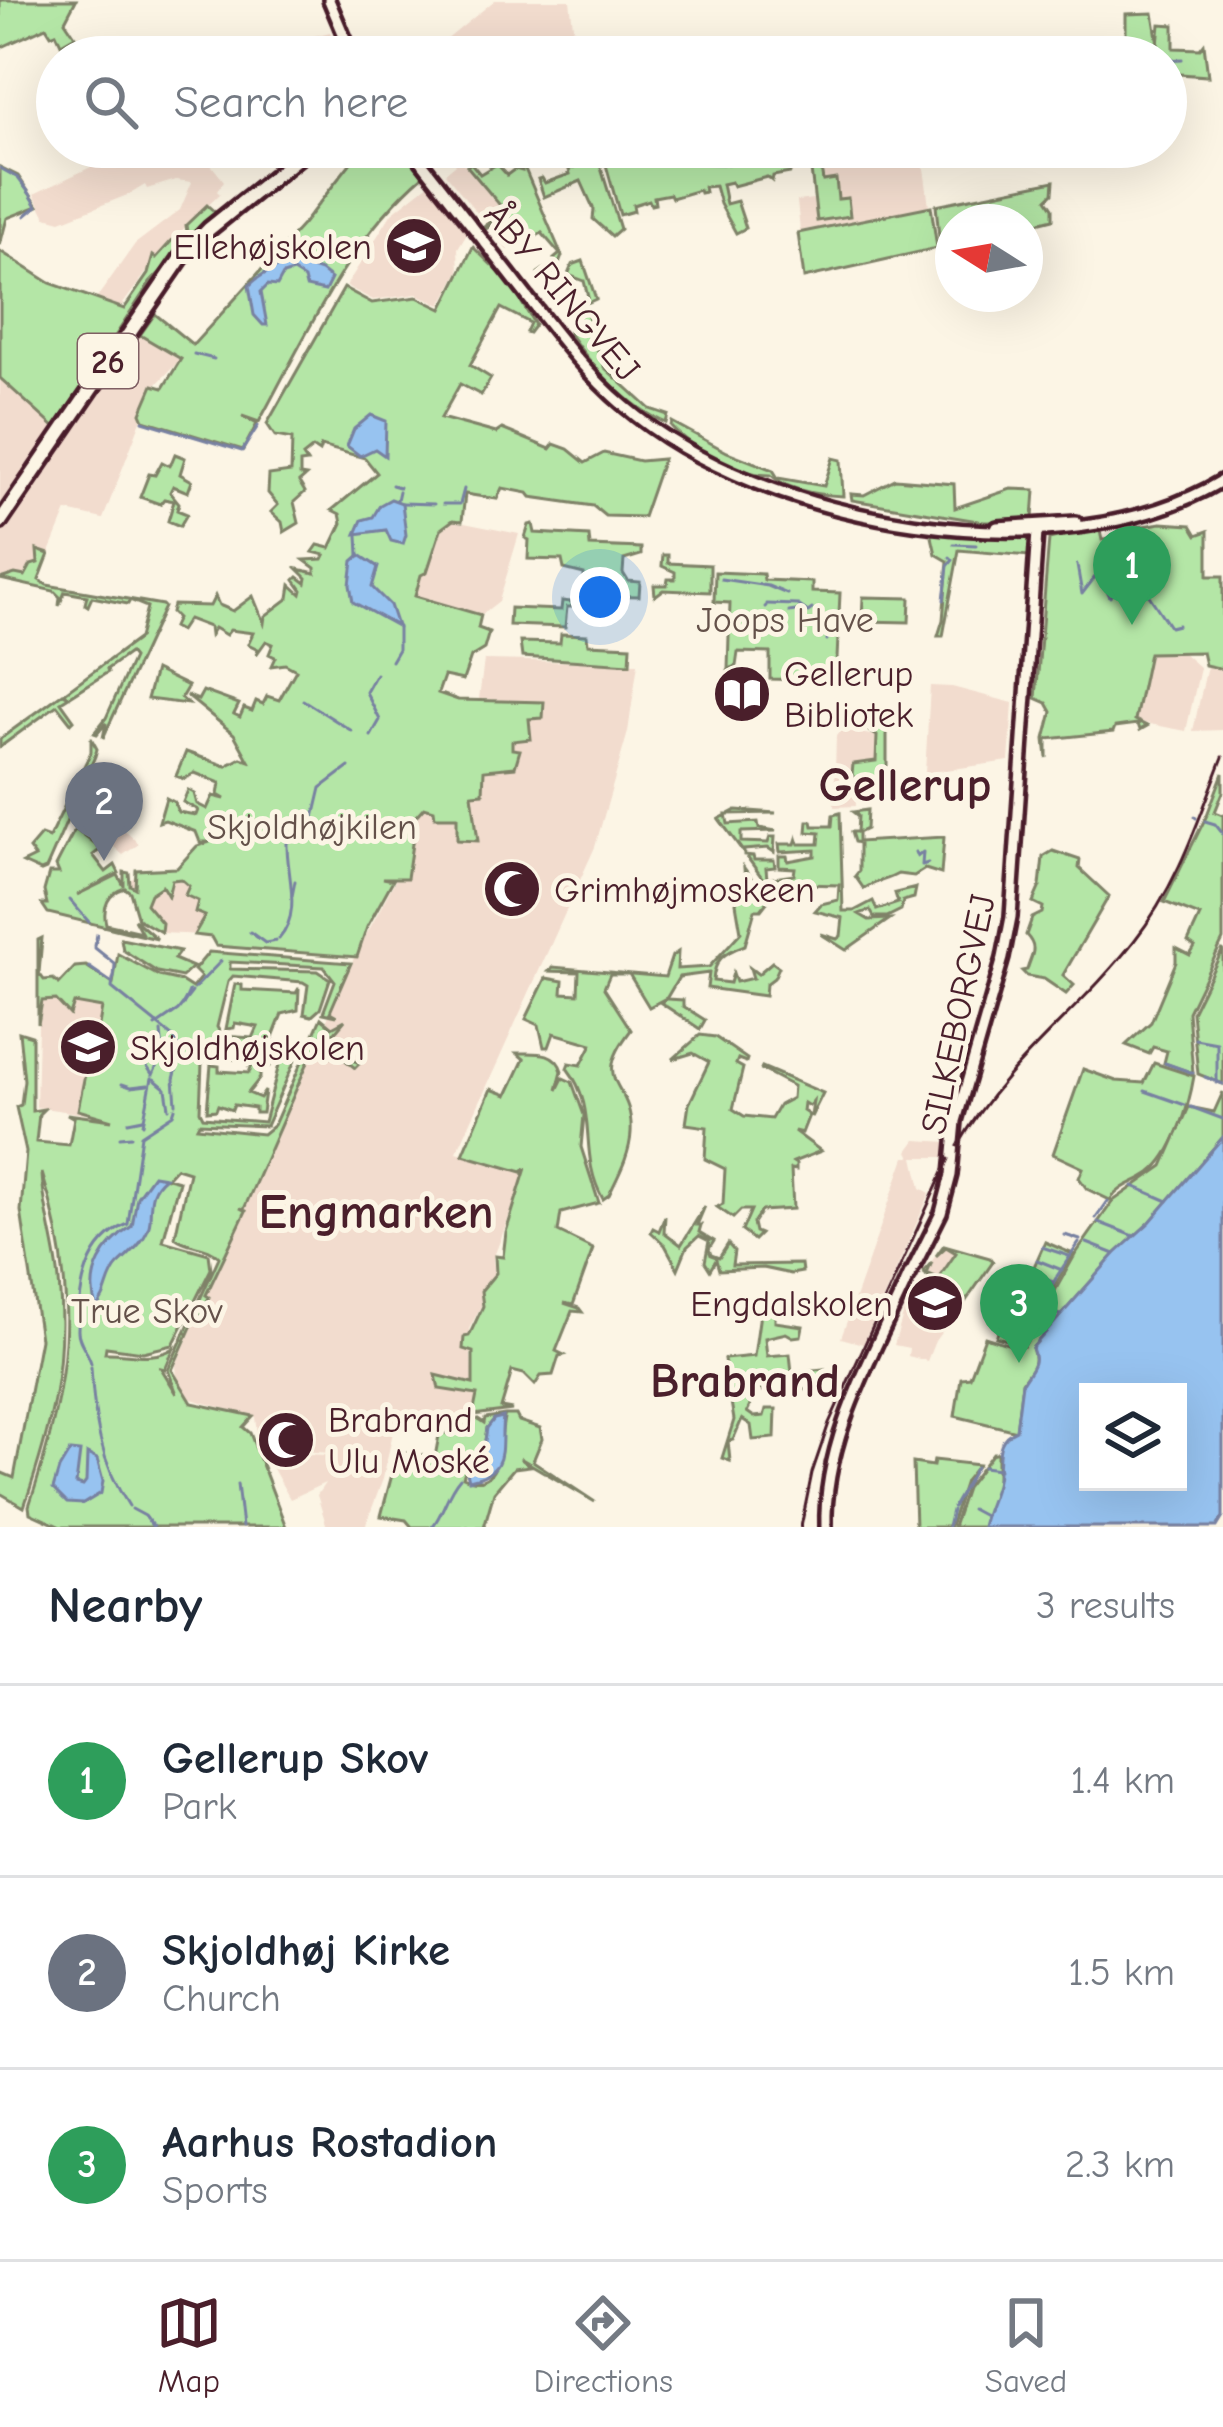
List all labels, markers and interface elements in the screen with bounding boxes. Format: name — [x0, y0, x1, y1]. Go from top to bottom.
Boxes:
search box — [36, 36, 1187, 168]
icon: search — [78, 69, 144, 135]
text: Search here — [174, 76, 408, 128]
street label: ÅBY RINGVEJ — [476, 193, 650, 389]
north arrow — [935, 204, 1043, 312]
school or university icon: Ellehøjskolen — [383, 215, 445, 277]
place label: Ellehøjskolen — [173, 227, 372, 268]
road number: 26 — [78, 334, 138, 388]
pin: 1 — [1093, 526, 1171, 625]
your location — [570, 567, 630, 627]
park label: Joops Have — [696, 600, 874, 641]
place label: Gellerup Bibliotek — [784, 654, 914, 736]
library icon: Gellerup Bibliotek — [711, 663, 773, 725]
district label: Gellerup — [819, 758, 991, 813]
pin: 2 — [65, 762, 143, 861]
park label: Skjoldhøjkilen — [207, 807, 417, 848]
mosque icon: Grimhøjmoskeen — [481, 858, 543, 920]
place label: Grimhøjmoskeen — [554, 870, 815, 911]
street label: SILKEBORGVEJ — [913, 891, 1004, 1138]
school or university icon: Skjoldhøjskolen — [57, 1016, 119, 1078]
place label: Skjoldhøjskolen — [130, 1028, 365, 1069]
district label: Engmarken — [258, 1185, 494, 1240]
pin: 3 — [980, 1264, 1058, 1363]
school or university icon: Engdalskolen — [904, 1272, 966, 1334]
place label: Engdalskolen — [690, 1284, 893, 1325]
park label: True Skov — [71, 1291, 223, 1332]
district label: Brabrand — [650, 1354, 840, 1409]
map controls — [1079, 1383, 1187, 1491]
button: layers — [1079, 1383, 1187, 1491]
place label: Brabrand Ulu Moské — [328, 1400, 490, 1482]
mosque icon: Brabrand Ulu Moské — [255, 1409, 317, 1471]
text: Nearby — [48, 1576, 202, 1635]
text: 3 results — [1036, 1583, 1175, 1628]
text: Gellerup Skov — [162, 1732, 428, 1784]
text: 1 — [79, 1758, 95, 1803]
text: 1.4 km — [1071, 1758, 1175, 1803]
text: Park — [162, 1784, 237, 1829]
text: Skjoldhøj Kirke — [162, 1924, 450, 1976]
text: 2 — [77, 1950, 97, 1995]
text: 1.5 km — [1068, 1950, 1175, 1995]
text: Church — [162, 1976, 281, 2021]
text: Aarhus Rostadion — [162, 2116, 497, 2168]
text: 3 — [77, 2142, 97, 2187]
text: 2.3 km — [1065, 2142, 1175, 2187]
text: Sports — [162, 2168, 268, 2213]
tab: Map — [156, 2290, 222, 2400]
tab: Directions — [534, 2290, 673, 2400]
tab: Saved — [985, 2290, 1067, 2400]

